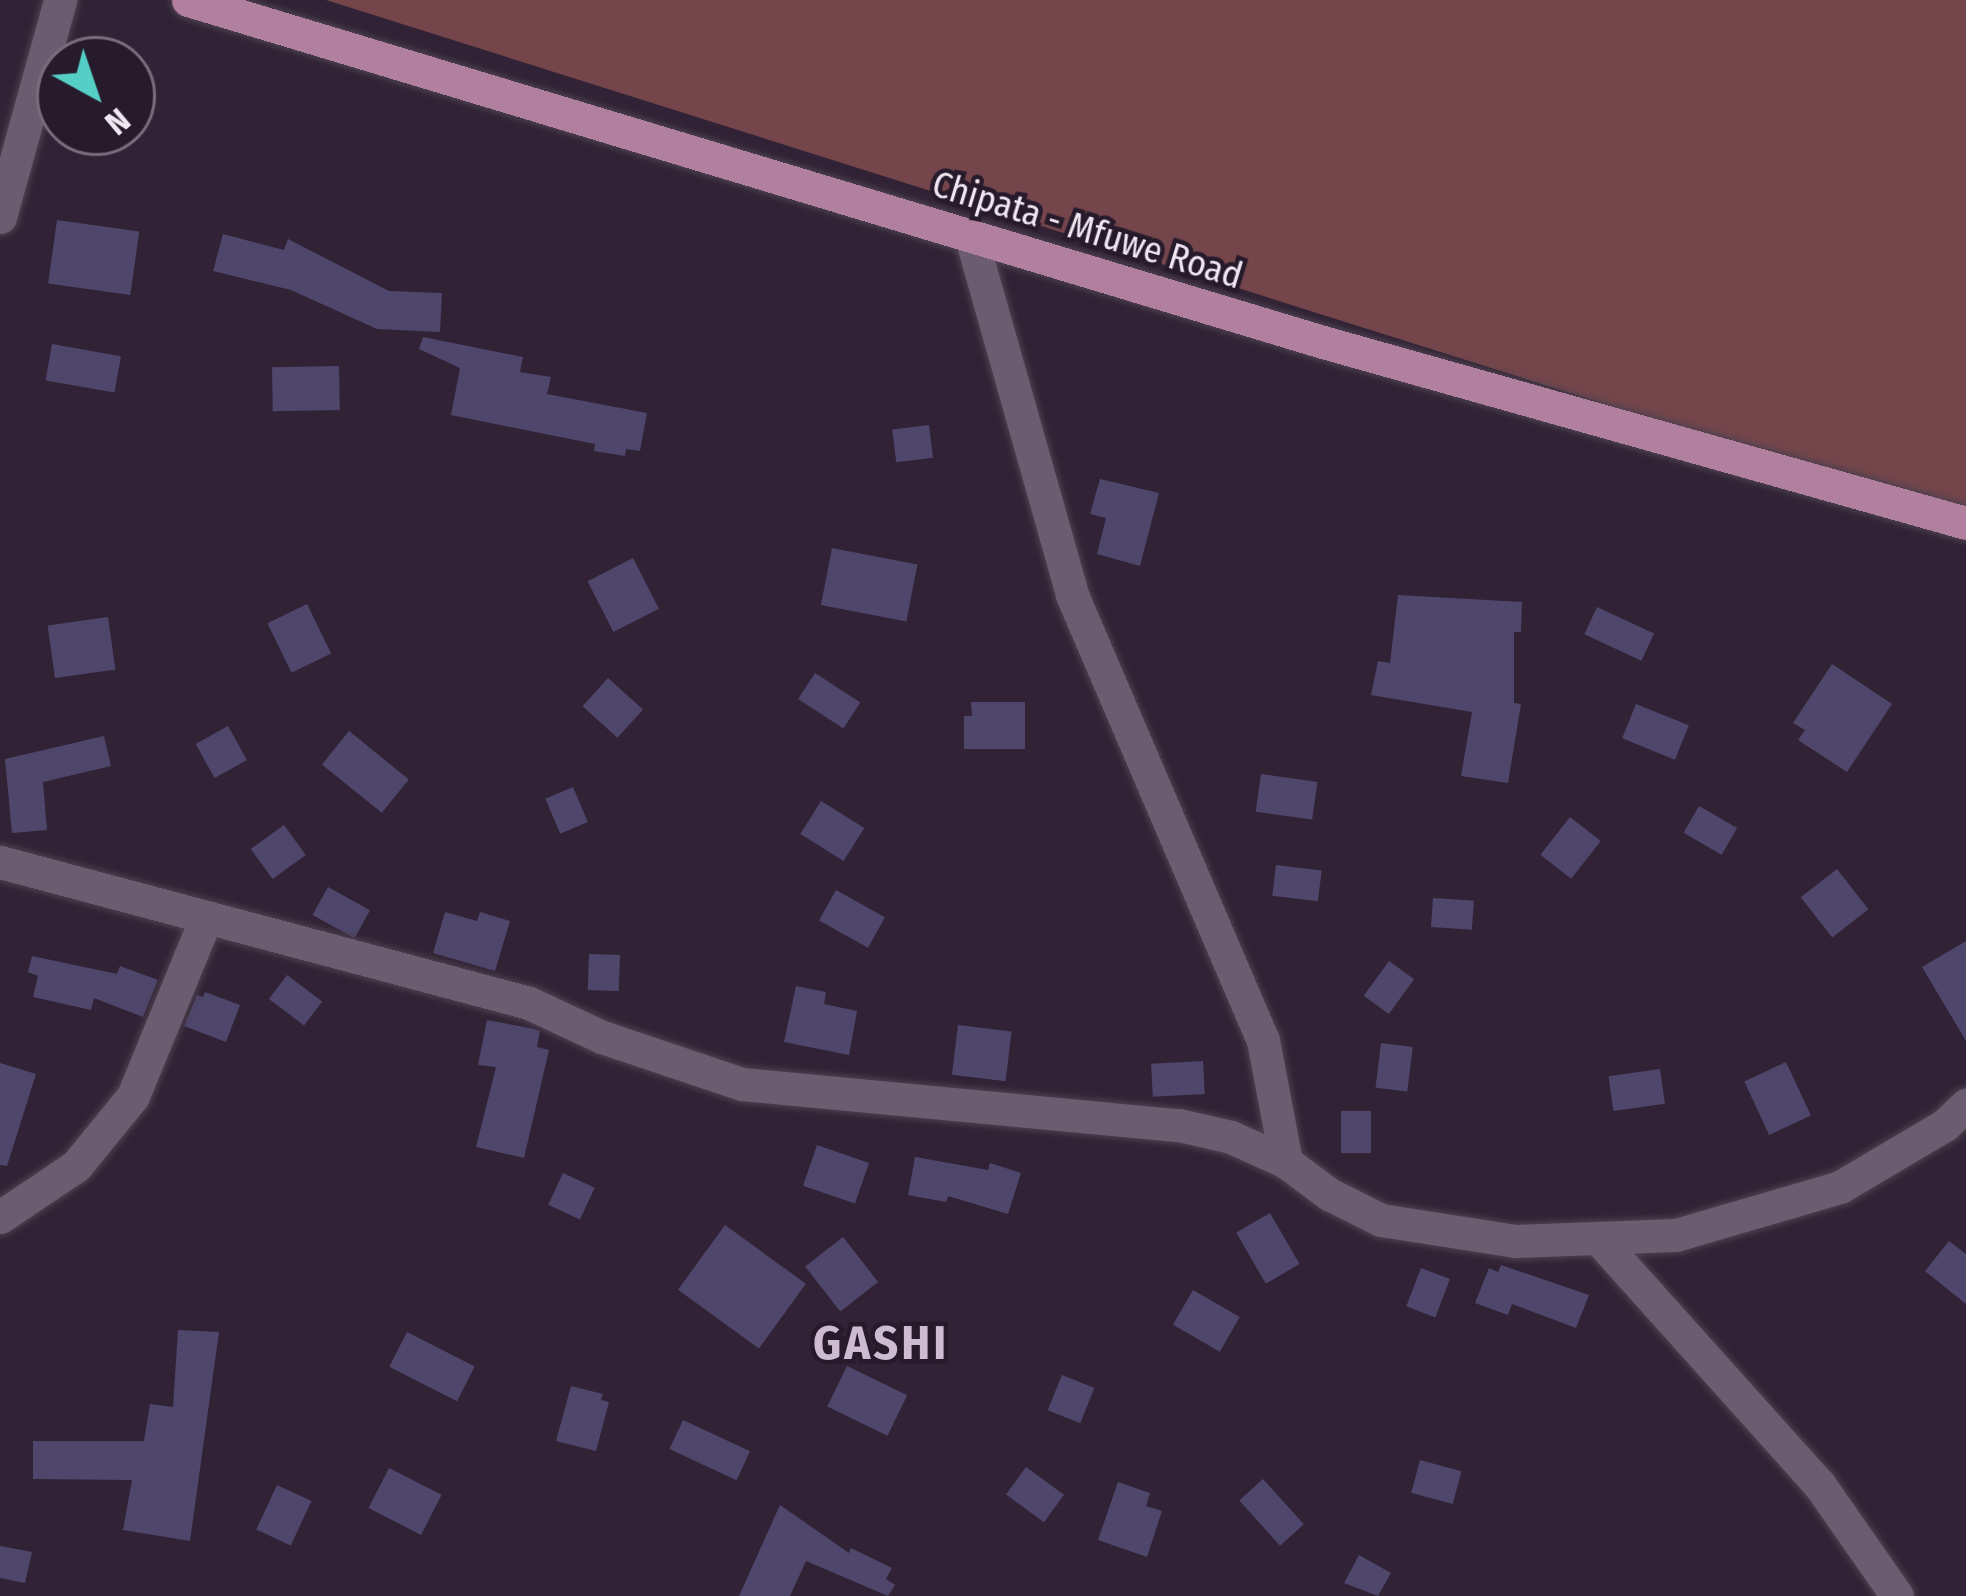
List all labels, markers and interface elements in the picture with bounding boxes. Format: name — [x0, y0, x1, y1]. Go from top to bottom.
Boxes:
north arrow — [36, 36, 156, 156]
text: N — [97, 100, 138, 143]
street label: Chipata - Mfuwe Road — [927, 163, 1247, 299]
district label: GASHI — [813, 1315, 949, 1373]

